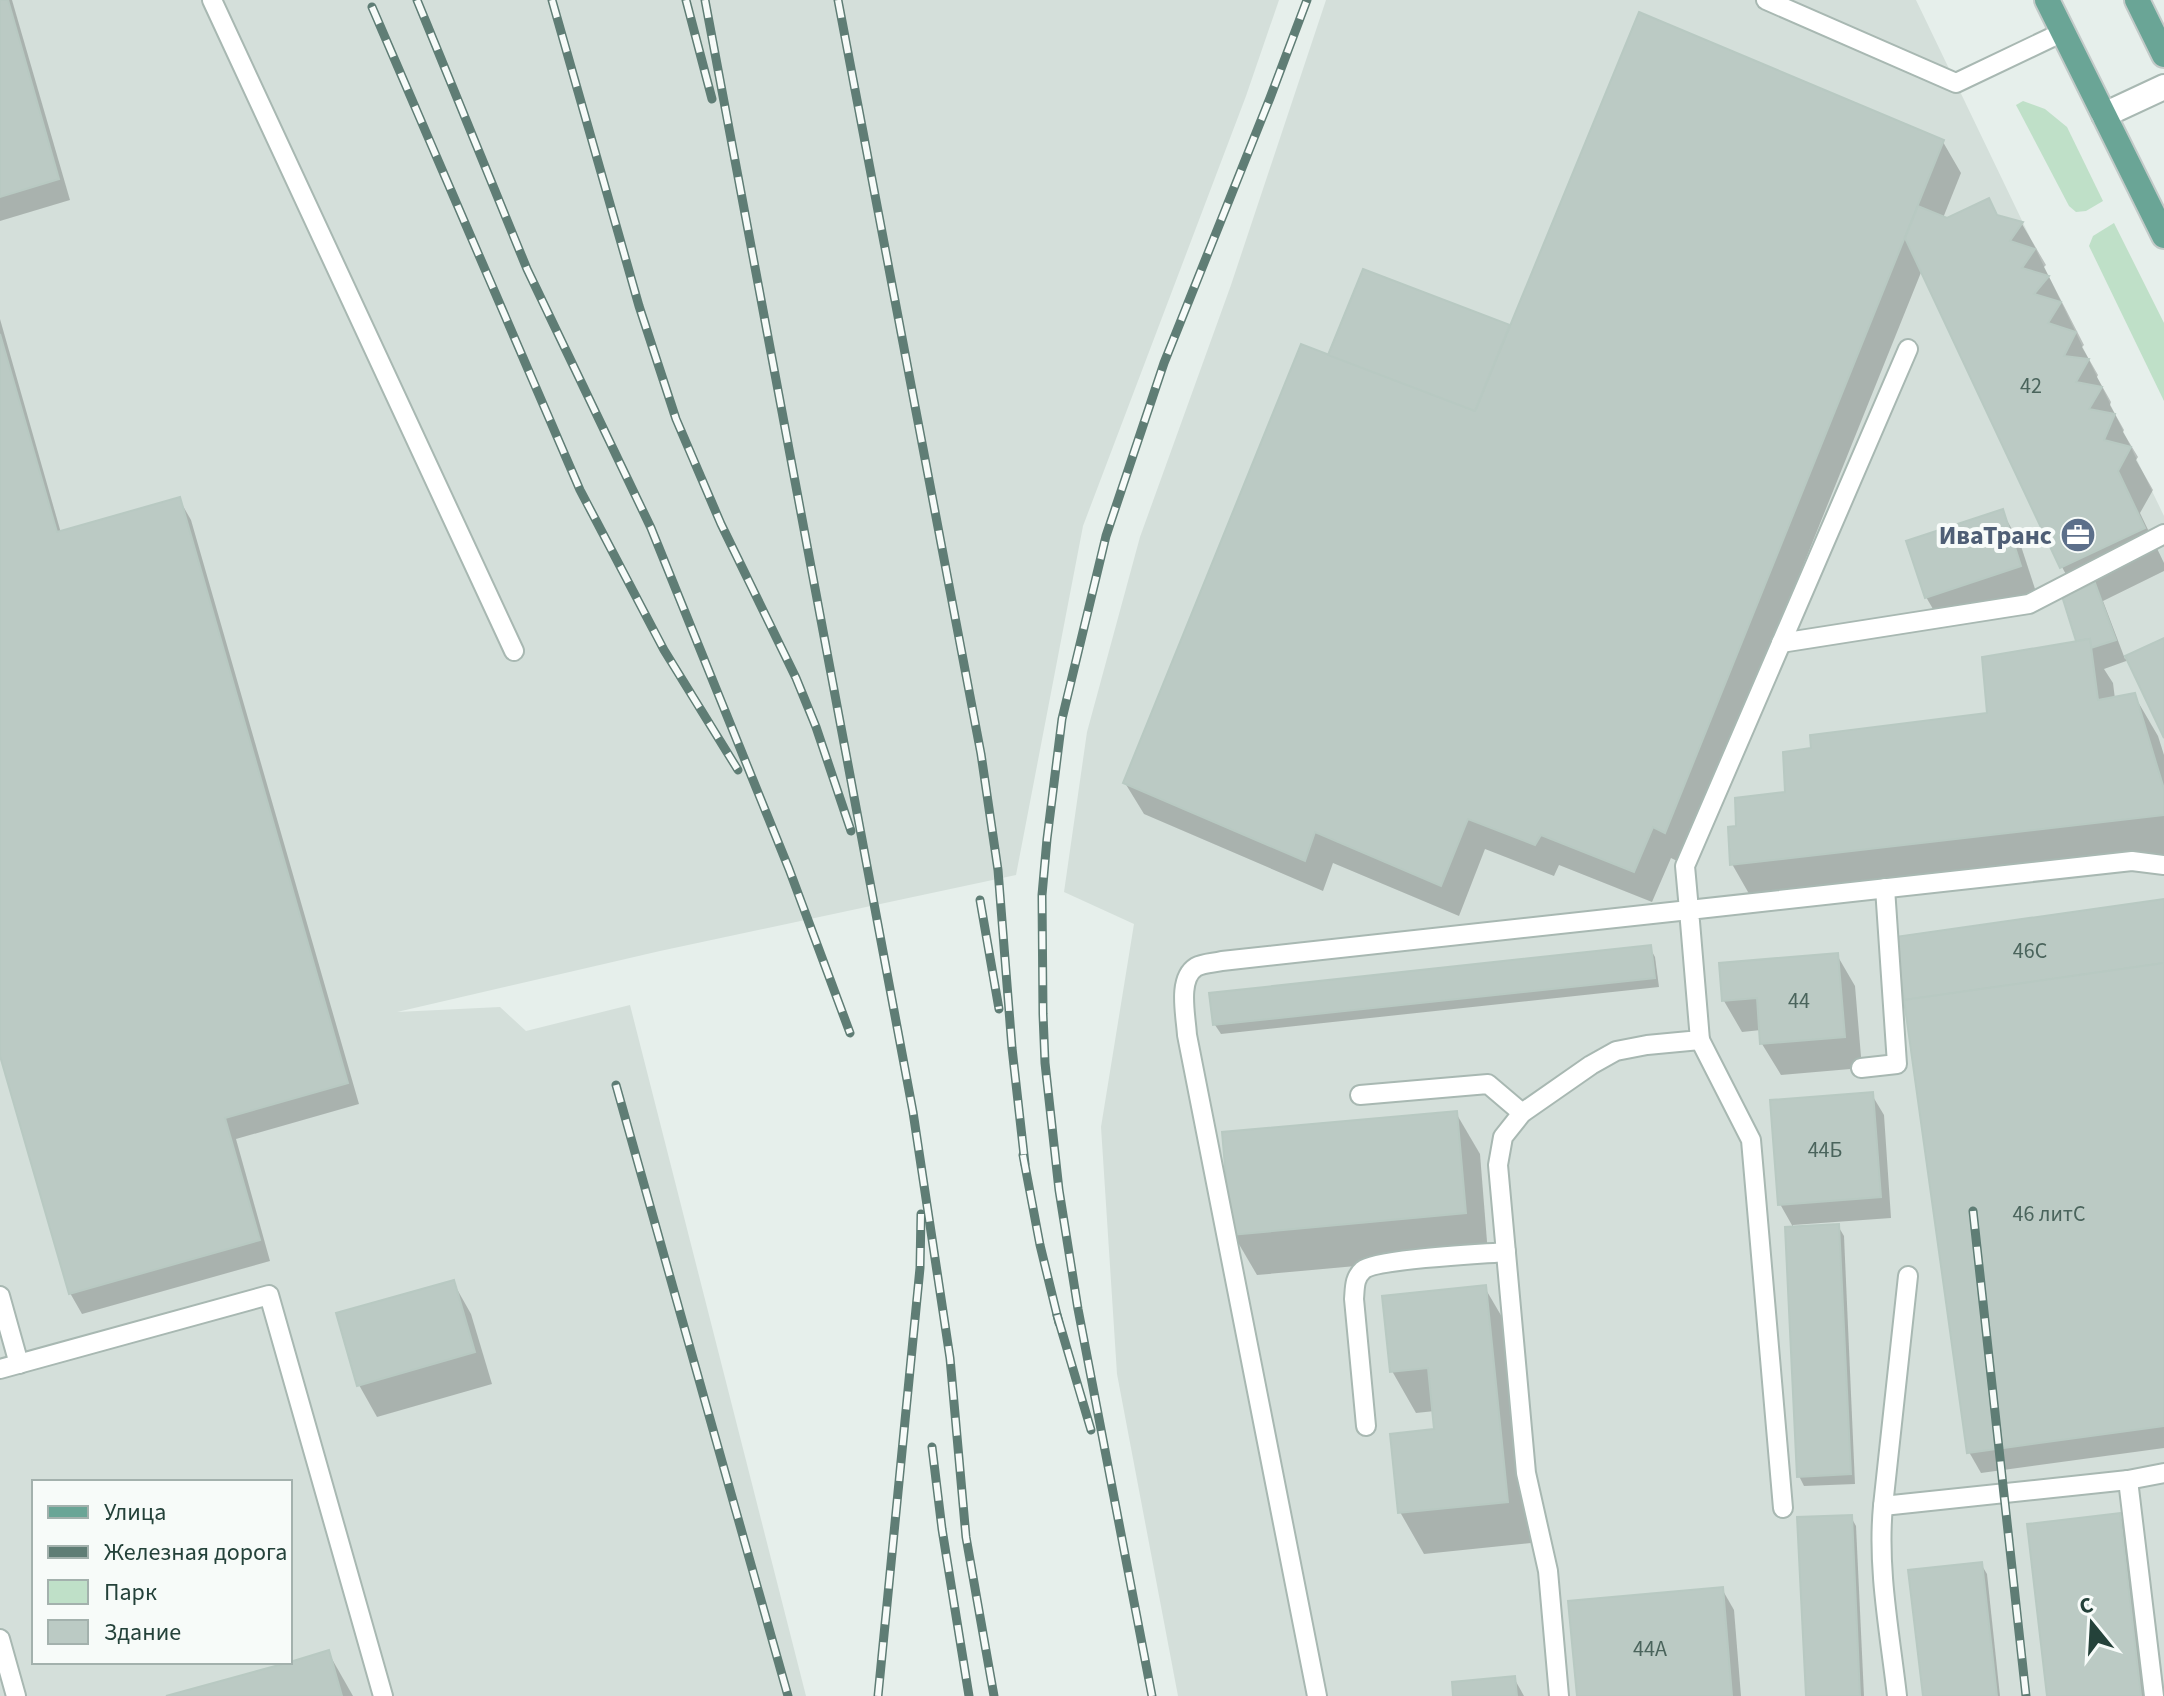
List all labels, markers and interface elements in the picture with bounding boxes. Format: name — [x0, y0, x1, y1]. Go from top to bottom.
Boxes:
house number: 42 — [2020, 370, 2042, 402]
office icon: ИваТранс — [2059, 516, 2097, 554]
place label: ИваТранс — [1939, 517, 2052, 554]
house number: 46С — [2013, 935, 2047, 967]
house number: 44 — [1788, 985, 1810, 1017]
house number: 44Б — [1808, 1134, 1842, 1166]
house number: 46 литС — [2012, 1198, 2086, 1230]
legend — [32, 1480, 292, 1664]
text: Улица — [104, 1495, 166, 1530]
text: Железная дорога — [104, 1535, 287, 1570]
text: Парк — [104, 1575, 157, 1610]
north arrow — [2052, 1584, 2132, 1664]
text: С — [2075, 1589, 2097, 1623]
text: Здание — [104, 1615, 181, 1650]
house number: 44А — [1633, 1633, 1667, 1665]

